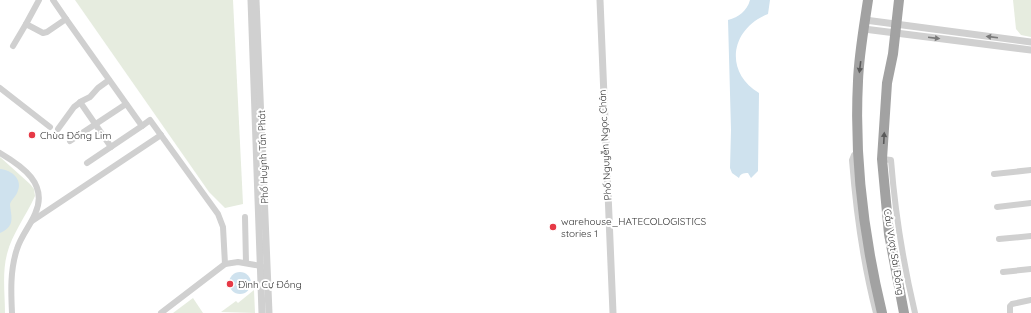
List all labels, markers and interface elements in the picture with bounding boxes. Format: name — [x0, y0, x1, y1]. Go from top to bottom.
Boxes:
one-way arrow — [986, 33, 998, 40]
one-way arrow — [928, 34, 940, 41]
one-way arrow — [856, 61, 863, 73]
street label: Phố Nguyễn Ngọc Chân — [596, 89, 614, 201]
street label: Phố Huỳnh Tấn Phát — [255, 109, 271, 204]
place label: Chùa Đống Lim — [40, 129, 111, 142]
marker: Chùa Đống Lim — [27, 130, 37, 140]
one-way arrow — [880, 132, 887, 144]
street label: Cầu Vượt Sài Đồng — [881, 208, 907, 296]
place label: warehouse_HATECOLOGISTICS stories 1 — [561, 215, 706, 240]
marker: warehouse_HATECOLOGISTICS stories 1 — [548, 222, 558, 232]
place label: Đình Cự Đồng — [238, 278, 302, 291]
marker: Đình Cự Đồng — [225, 279, 235, 289]

